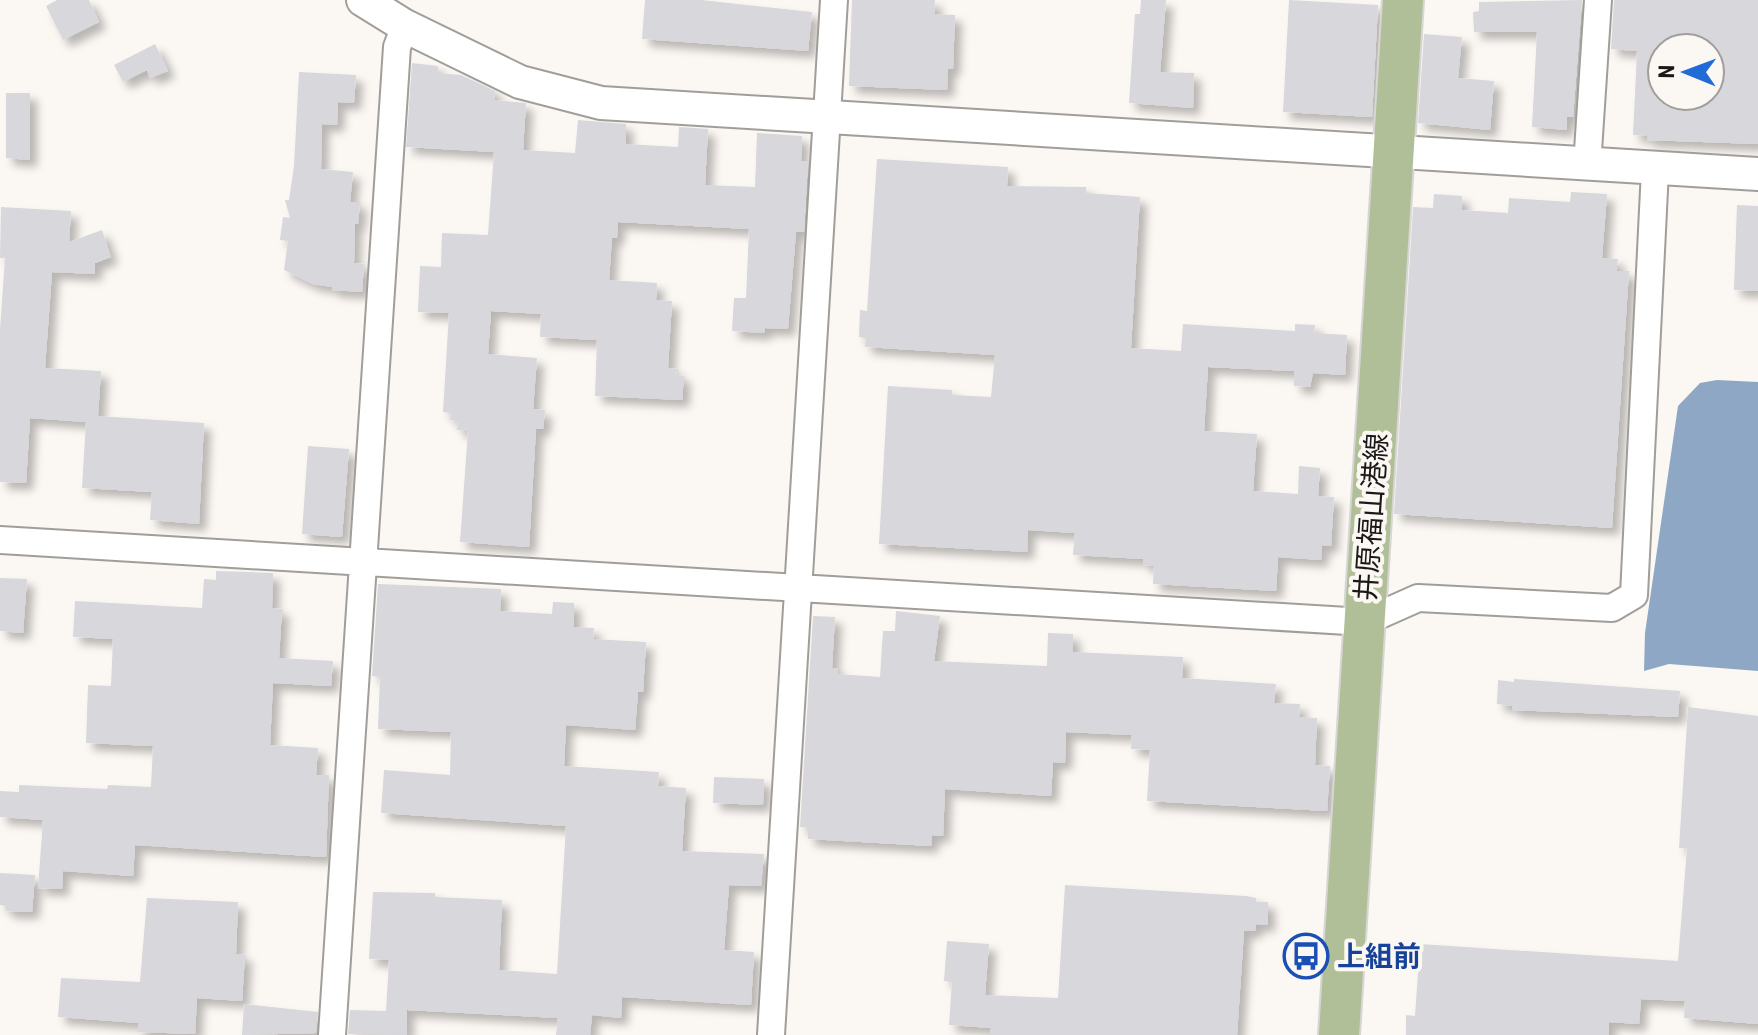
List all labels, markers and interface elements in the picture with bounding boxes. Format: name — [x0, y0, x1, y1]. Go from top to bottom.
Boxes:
north arrow — [1646, 32, 1726, 112]
text: N — [1654, 65, 1679, 79]
street label: 井原福山港線 — [1349, 432, 1394, 602]
bus stop icon: 上組前 — [1282, 932, 1330, 980]
place label: 上組前 — [1337, 940, 1421, 973]

